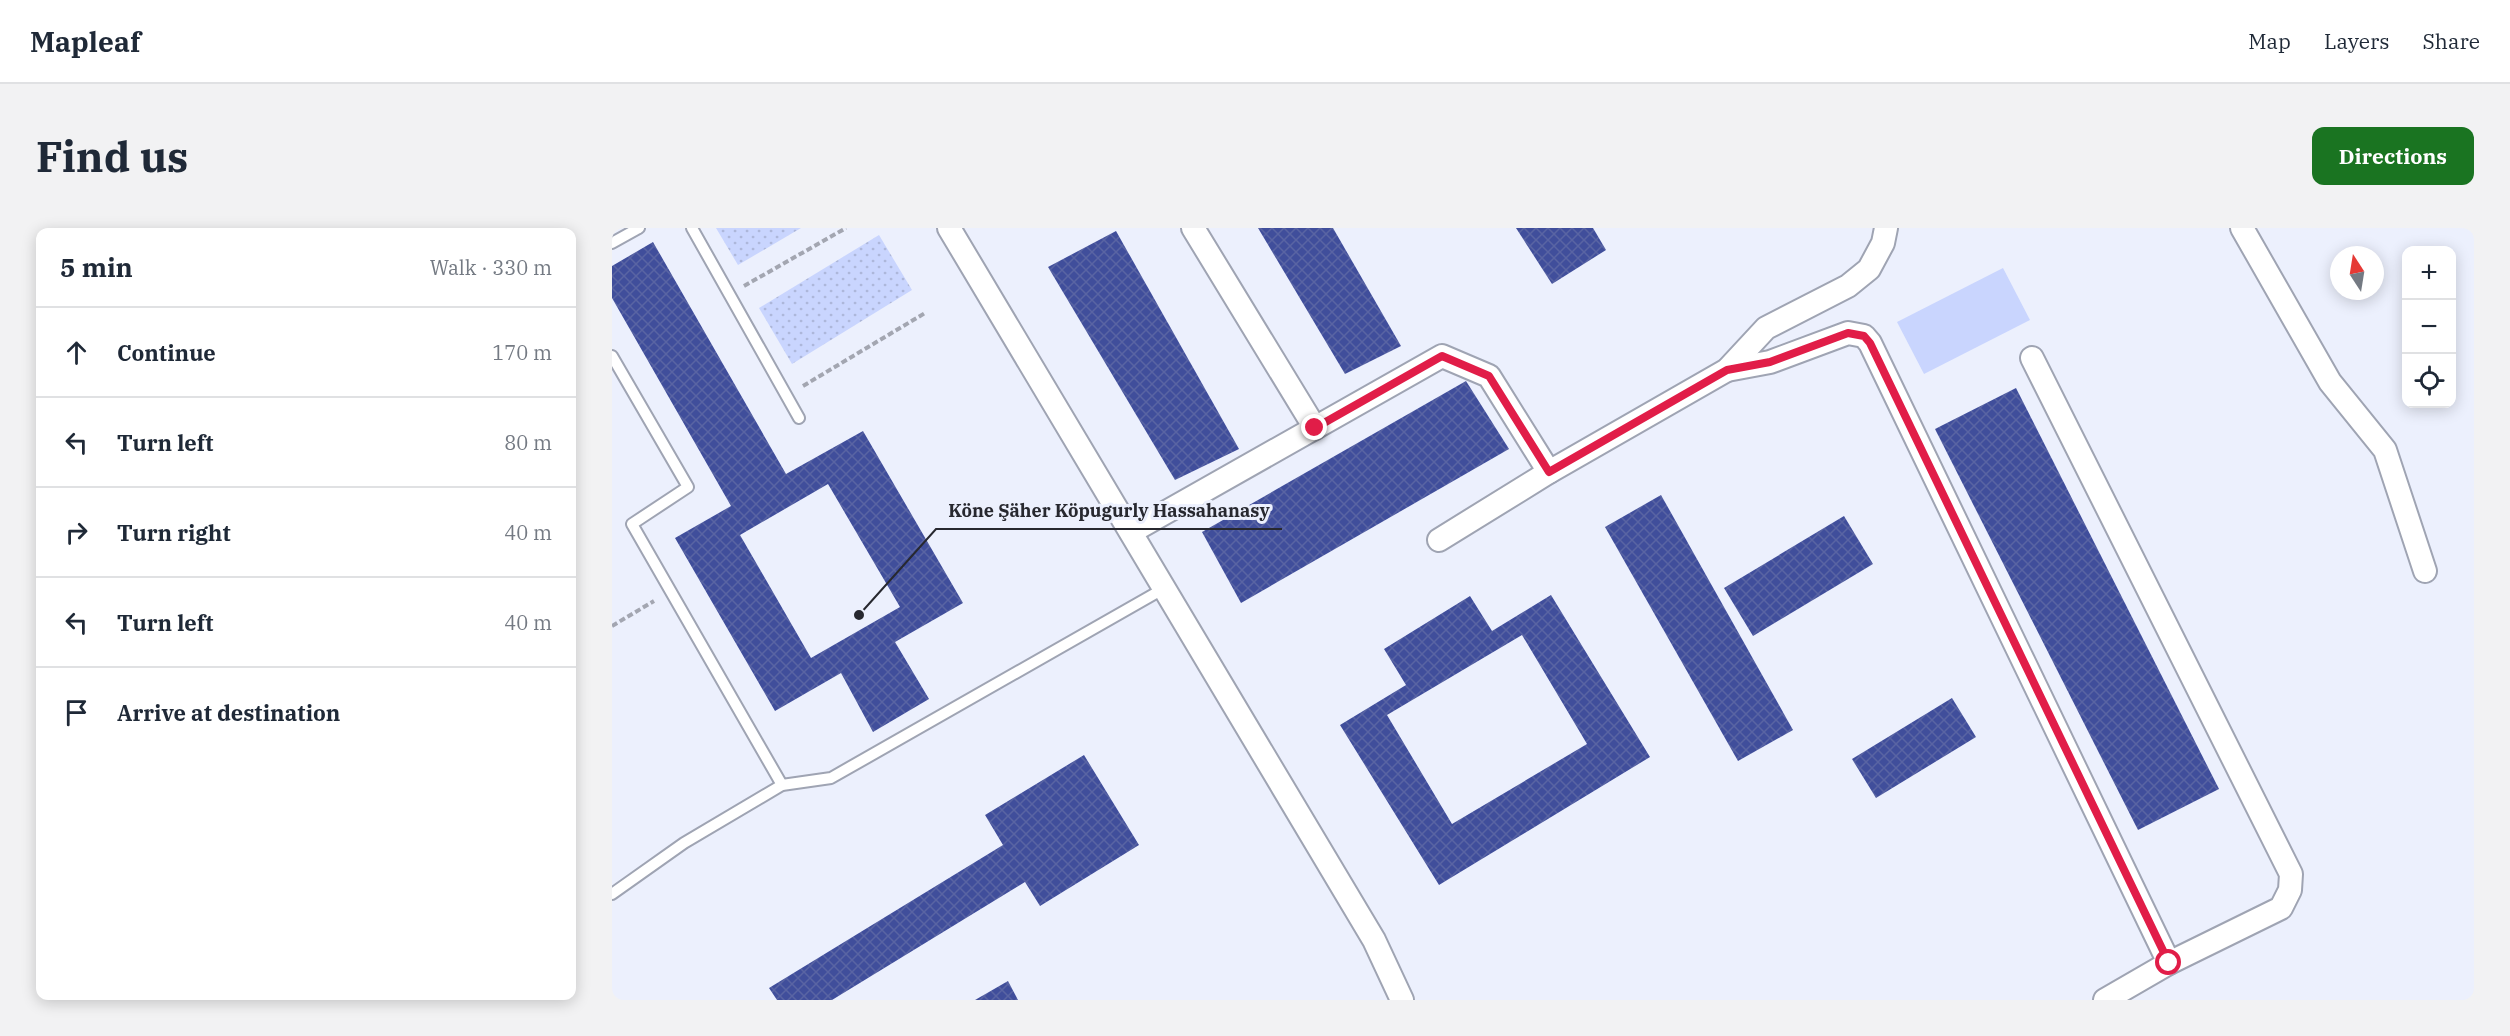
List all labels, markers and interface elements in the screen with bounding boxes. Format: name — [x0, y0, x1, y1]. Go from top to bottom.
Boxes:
text: Mapleaf — [30, 23, 141, 60]
text: Map — [2248, 27, 2291, 55]
text: Layers — [2324, 27, 2390, 55]
text: Share — [2423, 27, 2480, 55]
button: Directions — [2312, 127, 2474, 185]
text: Find us — [36, 129, 188, 184]
north arrow — [2330, 246, 2384, 300]
map controls — [2402, 246, 2456, 408]
button: + — [2402, 246, 2456, 300]
text: 5 min — [60, 250, 133, 284]
text: Walk · 330 m — [430, 254, 552, 281]
button: − — [2402, 300, 2456, 354]
icon: ahead — [60, 336, 93, 369]
text: Continue — [117, 338, 216, 367]
text: 170 m — [492, 339, 552, 366]
button: locate — [2402, 354, 2456, 408]
route end — [1301, 414, 1327, 440]
icon: left — [60, 426, 93, 459]
text: Turn left — [117, 428, 213, 457]
text: 80 m — [504, 429, 552, 456]
callout: Köne Şäher Köpugurly Hassahanasy — [936, 493, 1282, 529]
text: Köne Şäher Köpugurly Hassahanasy — [948, 499, 1270, 522]
icon: right — [60, 516, 93, 549]
text: Turn right — [117, 518, 231, 547]
text: 40 m — [504, 519, 552, 546]
icon: left — [60, 606, 93, 639]
text: Turn left — [117, 608, 213, 637]
text: 40 m — [504, 609, 552, 636]
icon: arrive — [60, 696, 93, 729]
text: Arrive at destination — [117, 698, 340, 727]
route start — [2155, 949, 2181, 975]

